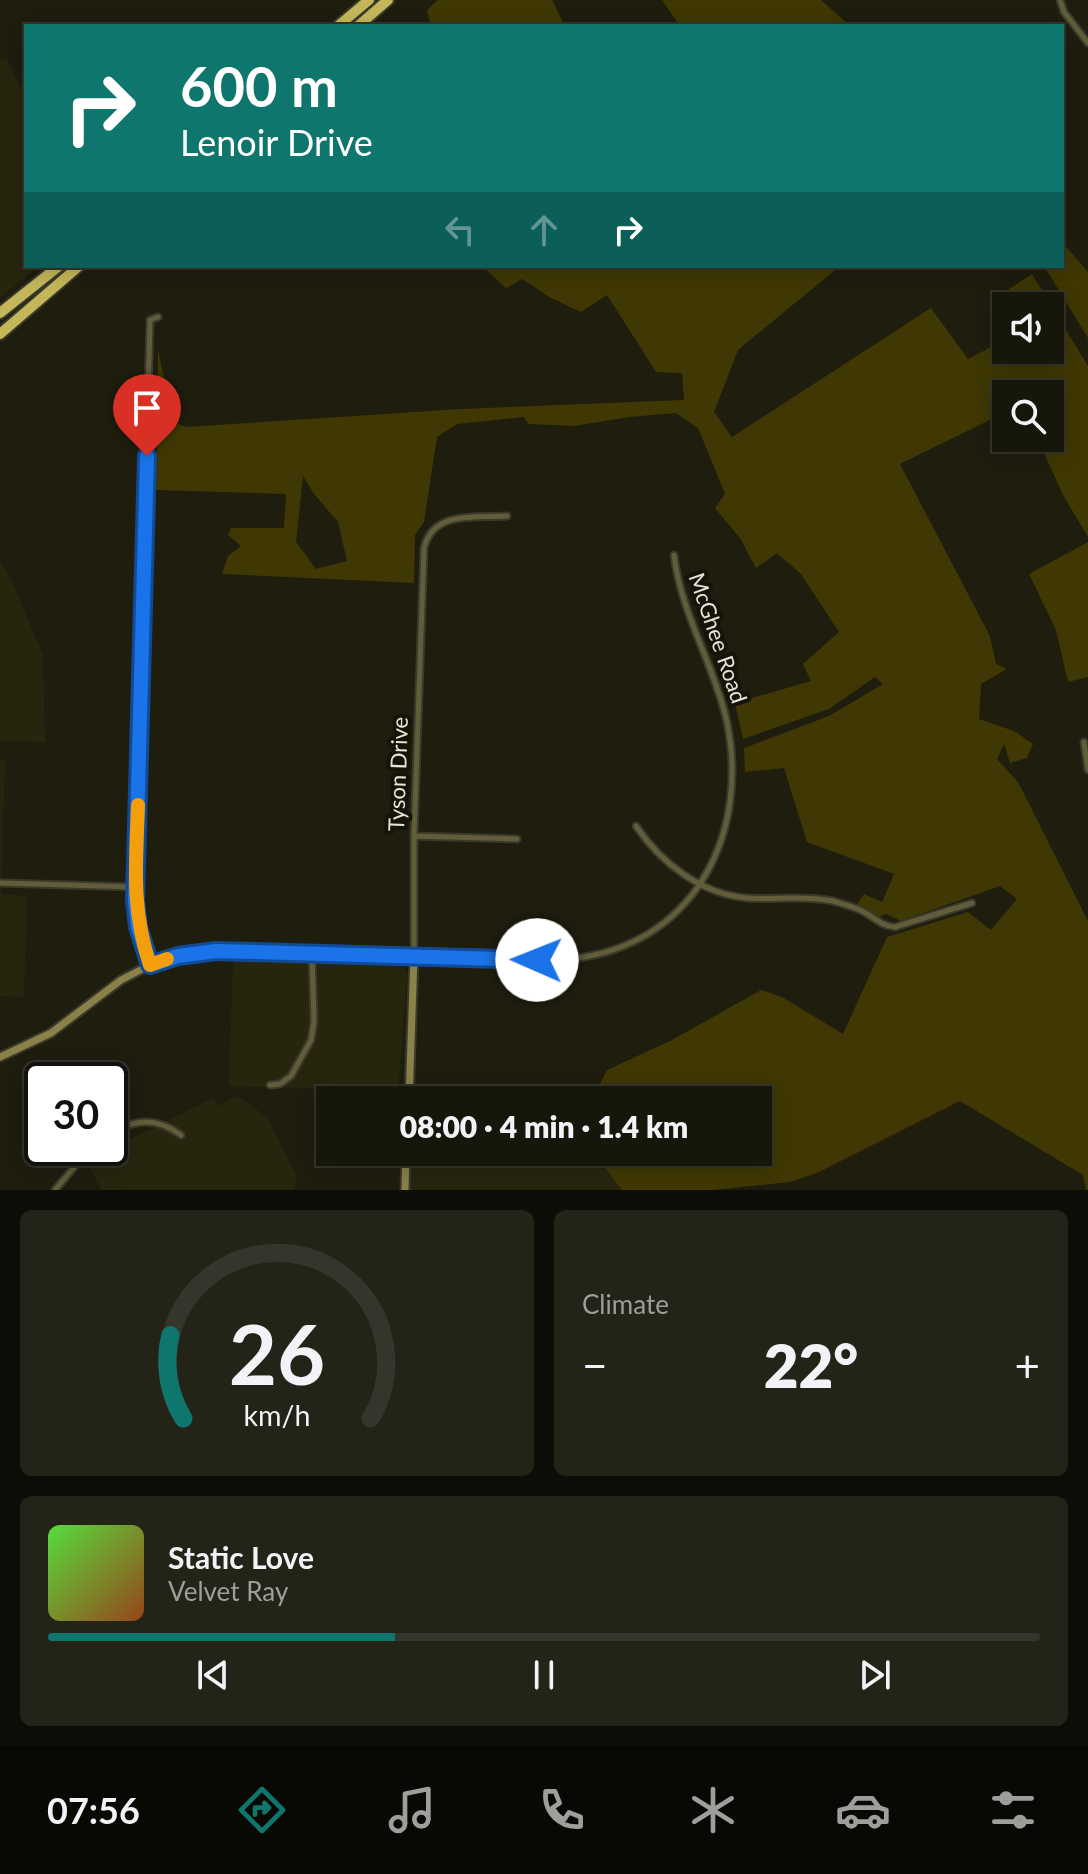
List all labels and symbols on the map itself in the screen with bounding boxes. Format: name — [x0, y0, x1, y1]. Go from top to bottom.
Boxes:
pin — [113, 374, 181, 456]
street label: McGhee Road — [684, 569, 753, 707]
street label: Tyson Drive — [382, 716, 413, 832]
position arrow — [495, 918, 579, 1002]
speed limit sign: 30 — [24, 1062, 128, 1166]

